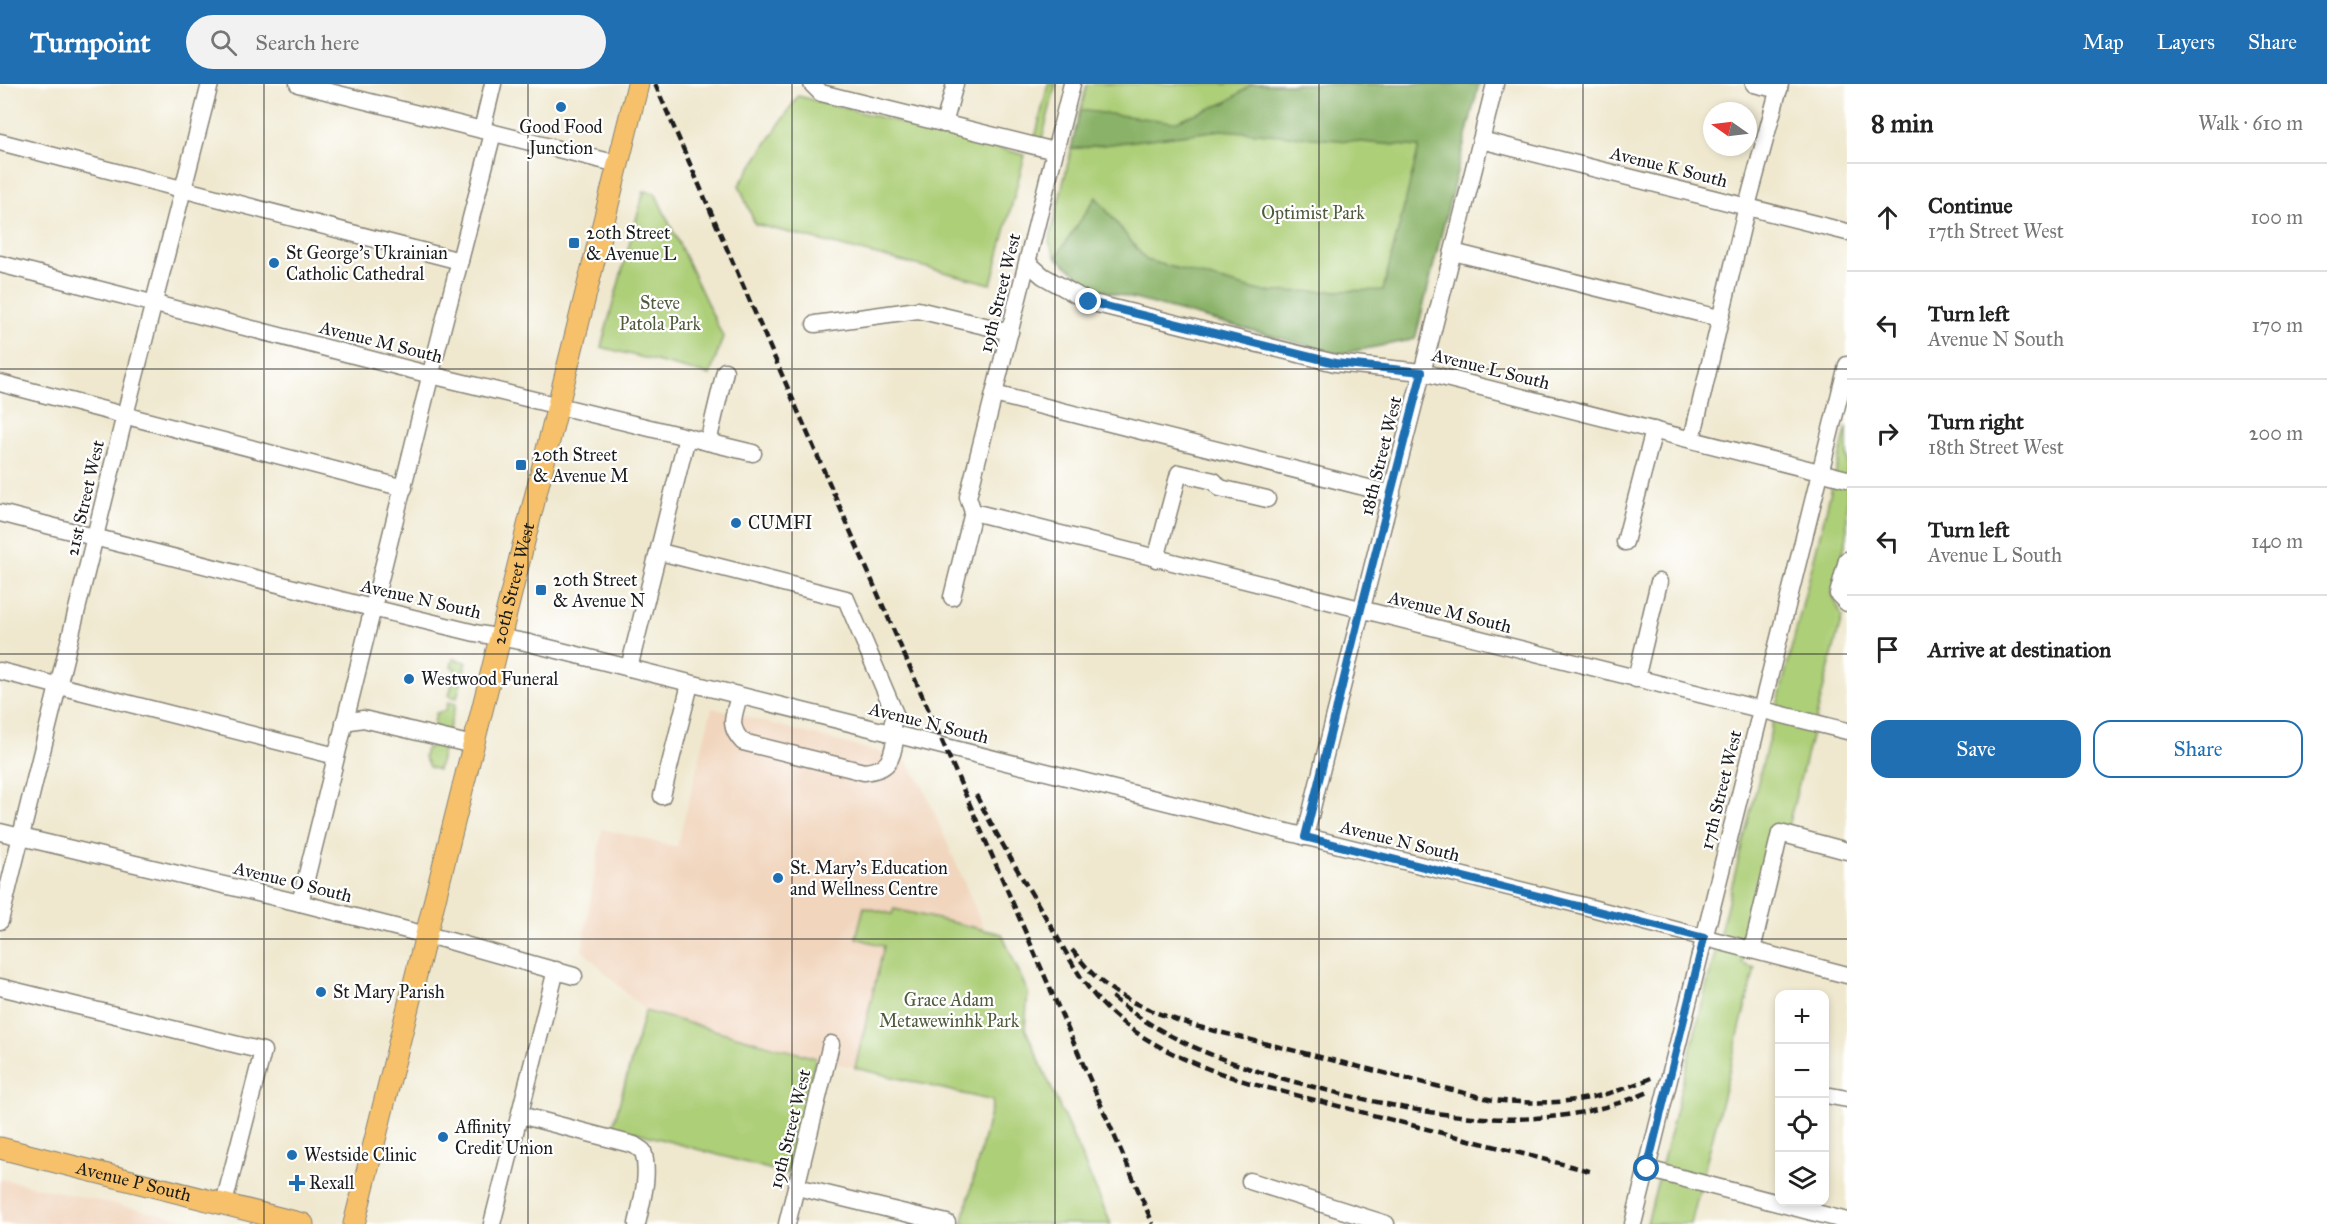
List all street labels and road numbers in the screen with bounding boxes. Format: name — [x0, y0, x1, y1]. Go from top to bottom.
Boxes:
street label: Avenue K South — [1607, 142, 1730, 192]
street label: 19th Street West — [975, 230, 1026, 355]
street label: Avenue M South — [316, 316, 445, 368]
street label: Avenue L South — [1429, 343, 1552, 394]
street label: 18th Street West — [1356, 393, 1407, 518]
street label: 21st Street West — [61, 437, 109, 558]
street label: 20th Street West — [488, 520, 539, 647]
street label: Avenue N South — [358, 574, 483, 624]
street label: Avenue M South — [1385, 586, 1514, 638]
street label: Avenue N South — [866, 697, 991, 749]
street label: 17th Street West — [1696, 727, 1747, 852]
street label: Avenue N South — [1337, 815, 1462, 867]
street label: Avenue O South — [231, 856, 354, 907]
street label: 19th Street West — [765, 1066, 816, 1191]
street label: Avenue P South — [73, 1156, 194, 1207]

